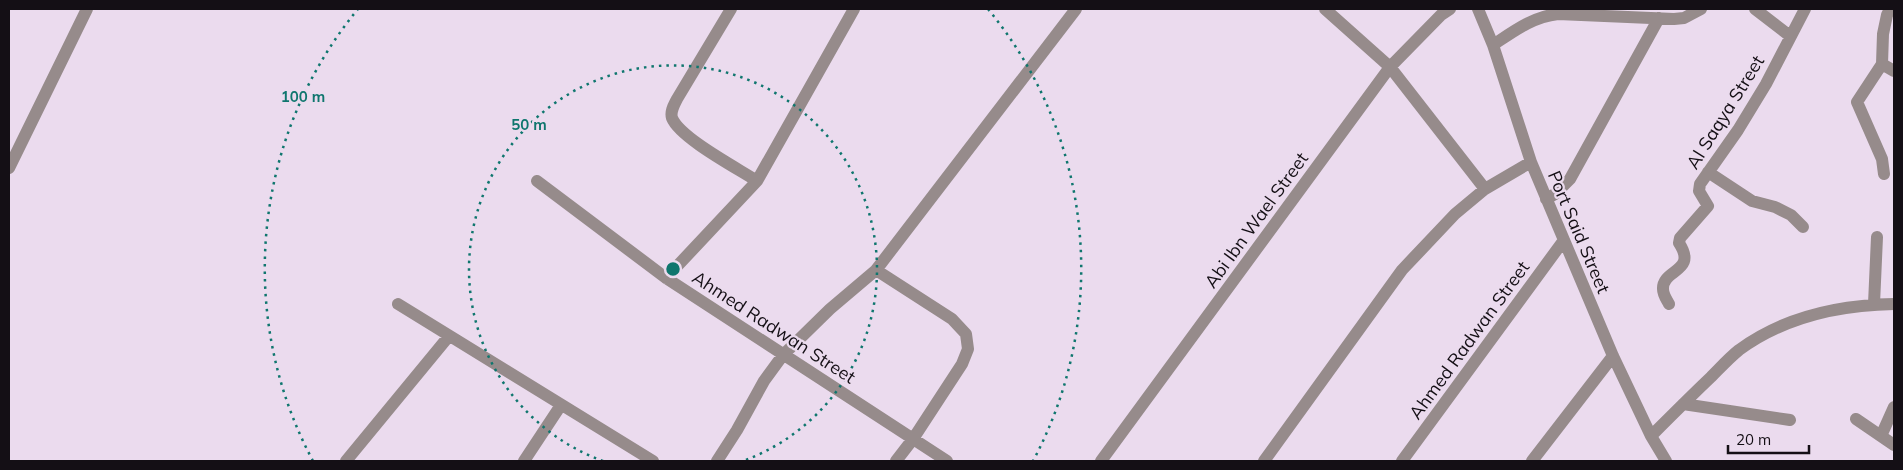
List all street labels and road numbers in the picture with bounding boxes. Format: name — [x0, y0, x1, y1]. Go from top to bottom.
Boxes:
street label: Al Saqya Street — [1681, 51, 1769, 173]
street label: Abi Ibn Wael Street — [1199, 148, 1313, 292]
street label: Port Said Street — [1543, 167, 1615, 297]
street label: Ahmed Radwan Street — [1404, 256, 1534, 424]
street label: Ahmed Radwan Street — [688, 266, 860, 388]

